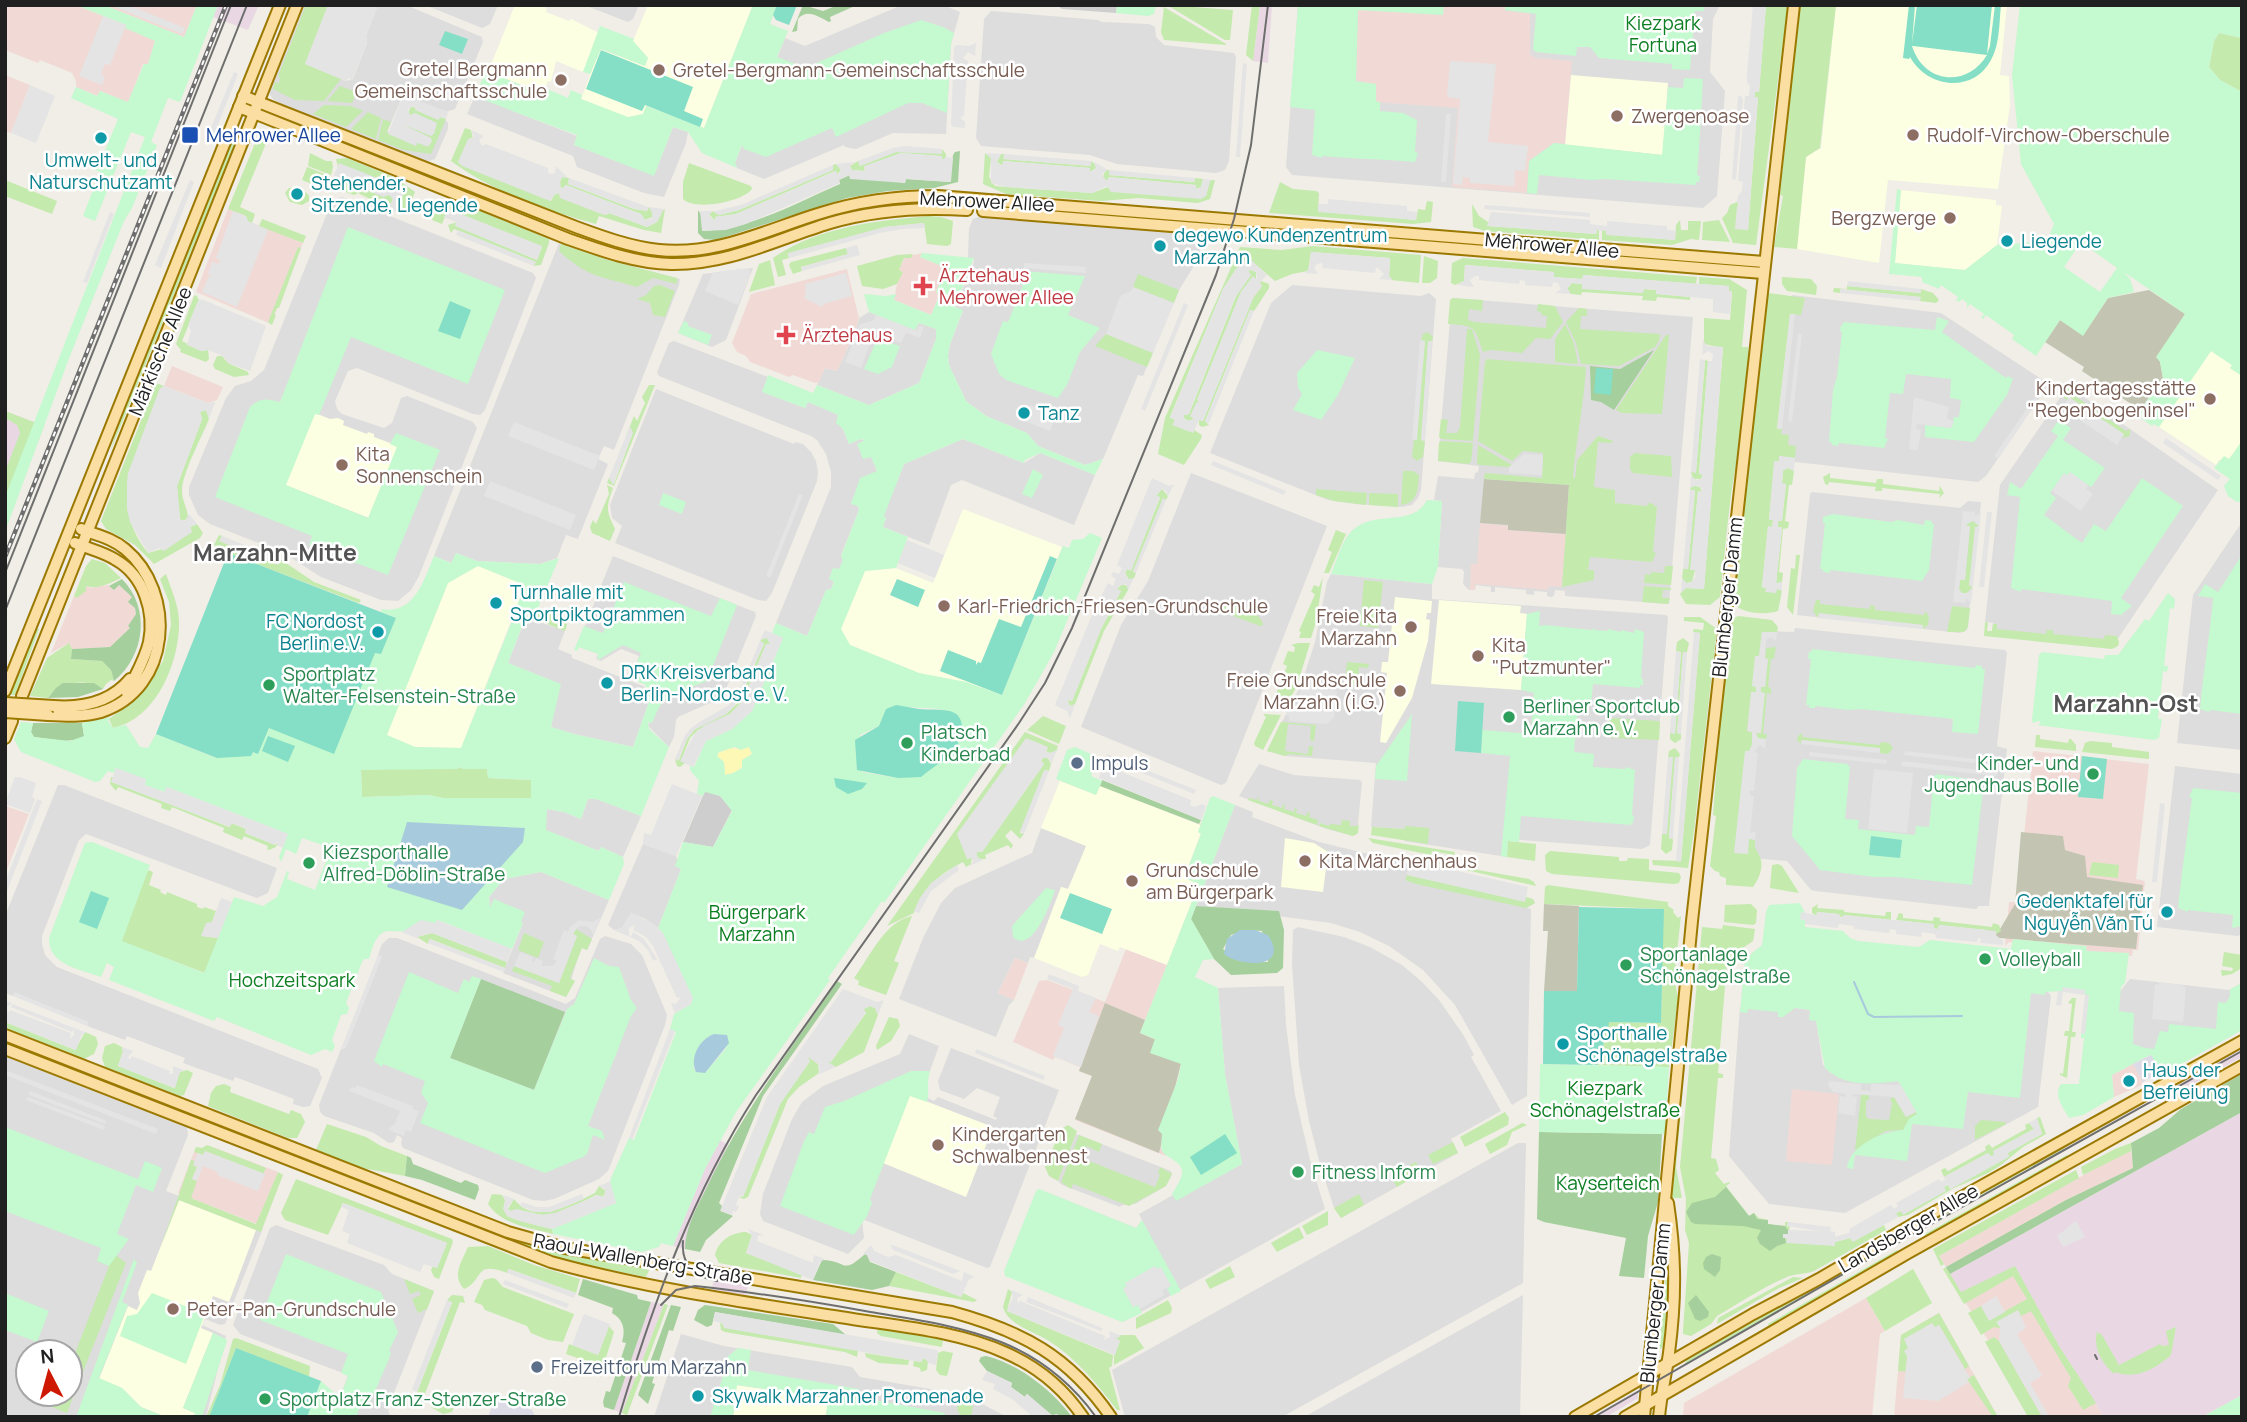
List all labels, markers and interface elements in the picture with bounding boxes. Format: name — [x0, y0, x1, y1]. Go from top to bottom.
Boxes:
park label: Kiezpark Fortuna — [1626, 10, 1701, 58]
place label: Gretel Bergmann Gemeinschaftsschule — [355, 56, 547, 104]
place label: Gretel-Bergmann-Gemeinschaftsschule — [673, 57, 1025, 83]
marker: Gretel-Bergmann-Gemeinschaftsschule — [651, 62, 667, 78]
marker: Gretel Bergmann Gemeinschaftsschule — [553, 72, 569, 88]
place label: Zwergenoase — [1631, 103, 1749, 129]
marker: Zwergenoase — [1609, 108, 1625, 124]
place label: Mehrower Allee — [206, 122, 341, 148]
place label: Rudolf-Virchow-Oberschule — [1927, 122, 2170, 148]
marker: Mehrower Allee — [180, 125, 200, 145]
marker: Rudolf-Virchow-Oberschule — [1905, 127, 1921, 143]
marker: Umwelt- und Naturschutzamt — [93, 130, 109, 146]
place label: Umwelt- und Naturschutzamt — [29, 147, 173, 195]
place label: Stehender, Sitzende, Liegende — [311, 170, 478, 218]
street label: Mehrower Allee — [919, 184, 1055, 218]
marker: Stehender, Sitzende, Liegende — [289, 186, 305, 202]
place label: Bergzwerge — [1831, 205, 1936, 231]
marker: Bergzwerge — [1942, 210, 1958, 226]
place label: degewo Kundenzentrum Marzahn — [1174, 222, 1387, 270]
street label: Mehrower Allee — [1484, 226, 1620, 264]
place label: Liegende — [2021, 228, 2102, 254]
marker: Liegende — [1999, 233, 2015, 249]
marker: degewo Kundenzentrum Marzahn — [1152, 238, 1168, 254]
place label: Ärztehaus Mehrower Allee — [939, 262, 1074, 310]
marker: Ärztehaus Mehrower Allee — [913, 276, 933, 296]
street label: Märkische Allee — [122, 283, 198, 419]
place label: Ärztehaus — [802, 322, 892, 348]
marker: Ärztehaus — [776, 325, 796, 345]
place label: Kindertagesstätte "Regenbogeninsel" — [2028, 375, 2196, 423]
marker: Kindertagesstätte "Regenbogeninsel" — [2202, 391, 2218, 407]
place label: Tanz — [1038, 400, 1080, 426]
marker: Tanz — [1016, 405, 1032, 421]
place label: Kita Sonnenschein — [356, 441, 482, 489]
marker: Kita Sonnenschein — [334, 457, 350, 473]
street label: Blumberger Damm — [1706, 516, 1748, 678]
district label: Marzahn-Mitte — [193, 536, 357, 568]
place label: Turnhalle mit Sportpiktogrammen — [510, 579, 685, 627]
place label: Karl-Friedrich-Friesen-Grundschule — [958, 593, 1268, 619]
marker: Turnhalle mit Sportpiktogrammen — [488, 595, 504, 611]
marker: Karl-Friedrich-Friesen-Grundschule — [936, 598, 952, 614]
place label: Freie Kita Marzahn — [1316, 603, 1397, 651]
place label: FC Nordost Berlin e.V. — [266, 608, 364, 656]
marker: Freie Kita Marzahn — [1403, 619, 1419, 635]
marker: FC Nordost Berlin e.V. — [370, 624, 386, 640]
place label: Kita "Putzmunter" — [1492, 632, 1611, 680]
marker: Kita "Putzmunter" — [1470, 648, 1486, 664]
place label: DRK Kreisverband Berlin-Nordost e. V. — [621, 659, 788, 707]
place label: Sportplatz Walter-Felsenstein-Straße — [283, 661, 516, 709]
place label: Freie Grundschule Marzahn (i.G.) — [1227, 667, 1386, 715]
marker: DRK Kreisverband Berlin-Nordost e. V. — [599, 675, 615, 691]
marker: Sportplatz Walter-Felsenstein-Straße — [261, 677, 277, 693]
marker: Freie Grundschule Marzahn (i.G.) — [1392, 683, 1408, 699]
district label: Marzahn-Ost — [2053, 687, 2199, 719]
place label: Berliner Sportclub Marzahn e. V. — [1523, 693, 1680, 741]
marker: Berliner Sportclub Marzahn e. V. — [1501, 709, 1517, 725]
place label: Platsch Kinderbad — [921, 719, 1010, 767]
marker: Platsch Kinderbad — [899, 735, 915, 751]
place label: Impuls — [1091, 750, 1149, 776]
place label: Kinder- und Jugendhaus Bolle — [1925, 750, 2079, 798]
marker: Impuls — [1069, 755, 1085, 771]
marker: Kinder- und Jugendhaus Bolle — [2085, 766, 2101, 782]
place label: Kiezsporthalle Alfred-Döblin-Straße — [323, 839, 505, 887]
place label: Kita Märchenhaus — [1319, 848, 1477, 874]
marker: Kita Märchenhaus — [1297, 853, 1313, 869]
marker: Kiezsporthalle Alfred-Döblin-Straße — [301, 855, 317, 871]
place label: Grundschule am Bürgerpark — [1146, 857, 1274, 905]
marker: Grundschule am Bürgerpark — [1124, 873, 1140, 889]
place label: Gedenktafel für Nguyễn Văn Tú — [2017, 888, 2153, 936]
park label: Bürgerpark Marzahn — [709, 899, 806, 947]
marker: Gedenktafel für Nguyễn Văn Tú — [2159, 904, 2175, 920]
place label: Sportanlage Schönagelstraße — [1640, 941, 1790, 989]
place label: Volleyball — [1999, 946, 2081, 972]
marker: Volleyball — [1977, 951, 1993, 967]
marker: Sportanlage Schönagelstraße — [1618, 957, 1634, 973]
park label: Hochzeitspark — [229, 967, 356, 993]
place label: Sporthalle Schönagelstraße — [1577, 1020, 1727, 1068]
marker: Sporthalle Schönagelstraße — [1555, 1036, 1571, 1052]
place label: Haus der Befreiung — [2143, 1057, 2229, 1105]
marker: Haus der Befreiung — [2121, 1073, 2137, 1089]
park label: Kiezpark Schönagelstraße — [1530, 1075, 1680, 1123]
place label: Kindergarten Schwalbennest — [952, 1121, 1088, 1169]
marker: Kindergarten Schwalbennest — [930, 1137, 946, 1153]
place label: Fitness Inform — [1312, 1159, 1436, 1185]
marker: Fitness Inform — [1290, 1164, 1306, 1180]
park label: Kayserteich — [1556, 1170, 1660, 1196]
street label: Landsberger Allee — [1833, 1177, 1983, 1279]
street label: Blumberger Damm — [1634, 1222, 1676, 1384]
street label: Raoul-Wallenberg-Straße — [531, 1227, 755, 1291]
place label: Peter-Pan-Grundschule — [187, 1296, 396, 1322]
marker: Peter-Pan-Grundschule — [165, 1301, 181, 1317]
north arrow — [14, 1338, 84, 1408]
text: N — [39, 1342, 55, 1370]
place label: Freizeitforum Marzahn — [551, 1354, 747, 1380]
marker: Freizeitforum Marzahn — [529, 1359, 545, 1375]
place label: Skywalk Marzahner Promenade — [712, 1383, 984, 1409]
place label: Sportplatz Franz-Stenzer-Straße — [279, 1386, 566, 1412]
marker: Skywalk Marzahner Promenade — [690, 1388, 706, 1404]
marker: Sportplatz Franz-Stenzer-Straße — [257, 1391, 273, 1407]

